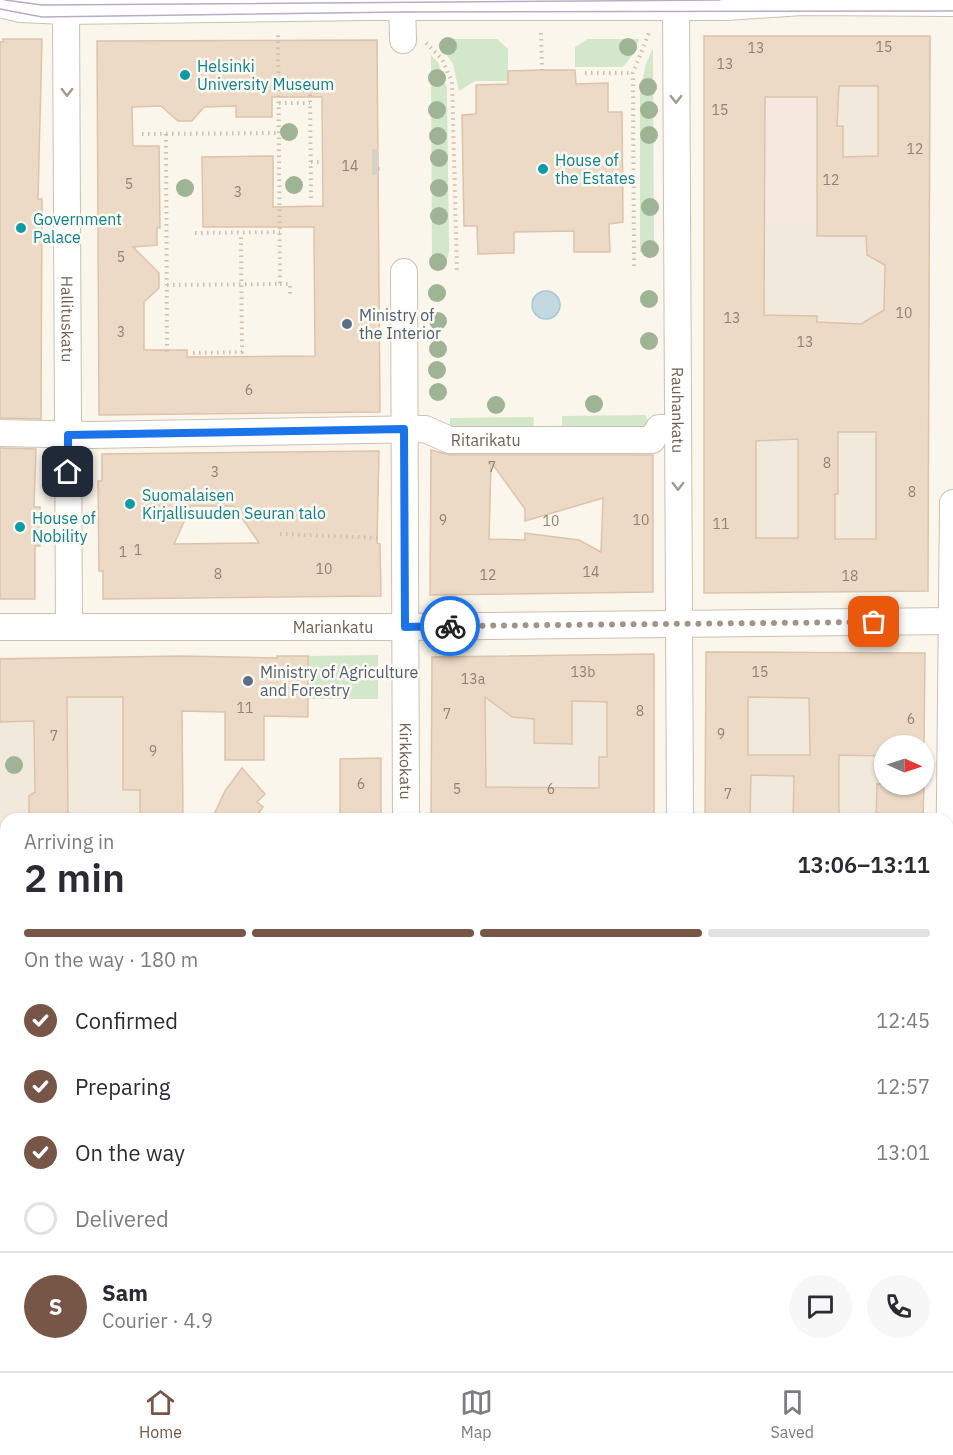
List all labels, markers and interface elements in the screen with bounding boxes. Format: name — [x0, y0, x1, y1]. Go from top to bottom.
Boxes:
house number: 15 — [876, 38, 892, 56]
house number: 13 — [748, 39, 764, 57]
house number: 13 — [717, 55, 733, 73]
place label: Helsinki University Museum — [197, 56, 334, 94]
marker: Helsinki University Museum — [178, 68, 192, 82]
one-way arrow — [61, 88, 73, 97]
one-way arrow — [670, 95, 682, 104]
house number: 15 — [712, 101, 728, 119]
house number: 12 — [907, 140, 923, 158]
place label: House of the Estates — [555, 150, 636, 188]
house number: 14 — [342, 157, 358, 175]
marker: House of the Estates — [536, 162, 550, 176]
house number: 12 — [823, 171, 839, 189]
house number: 5 — [125, 175, 133, 193]
house number: 3 — [234, 183, 242, 201]
place label: Government Palace — [33, 209, 122, 247]
marker: Government Palace — [14, 221, 28, 235]
house number: 5 — [117, 248, 125, 266]
street label: Hallituskatu — [57, 276, 78, 362]
house number: 10 — [896, 304, 912, 322]
place label: Ministry of the Interior — [359, 305, 441, 343]
house number: 13 — [724, 309, 740, 327]
marker: Ministry of the Interior — [340, 317, 354, 331]
house number: 3 — [117, 323, 125, 341]
house number: 13 — [797, 333, 813, 351]
street label: Rauhankatu — [668, 367, 688, 453]
house number: 6 — [245, 381, 253, 399]
street label: Ritarikatu — [451, 430, 521, 450]
pin — [42, 446, 93, 497]
house number: 8 — [823, 454, 831, 472]
icon: home — [51, 455, 84, 488]
house number: 7 — [488, 458, 496, 476]
house number: 3 — [211, 463, 219, 481]
one-way arrow — [672, 482, 684, 491]
house number: 8 — [908, 483, 916, 501]
place label: Suomalaisen Kirjallisuuden Seuran talo — [142, 485, 326, 523]
marker: Suomalaisen Kirjallisuuden Seuran talo — [123, 497, 137, 511]
place label: House of Nobility — [32, 508, 96, 546]
house number: 9 — [439, 511, 447, 529]
house number: 10 — [633, 511, 649, 529]
house number: 10 — [543, 512, 559, 530]
house number: 11 — [713, 515, 729, 533]
marker: House of Nobility — [13, 520, 27, 534]
house number: 1 — [134, 541, 142, 559]
house number: 1 — [119, 543, 127, 561]
house number: 10 — [316, 560, 332, 578]
house number: 14 — [583, 563, 599, 581]
house number: 8 — [214, 565, 222, 583]
house number: 12 — [480, 566, 496, 584]
house number: 18 — [842, 567, 858, 585]
courier — [420, 596, 480, 656]
pin — [848, 596, 899, 647]
icon: bag — [857, 605, 890, 638]
icon: bike — [434, 610, 467, 643]
street label: Mariankatu — [293, 617, 373, 637]
place label: Ministry of Agriculture and Forestry — [260, 662, 418, 700]
house number: 13b — [571, 663, 595, 681]
house number: 15 — [752, 663, 768, 681]
house number: 13a — [461, 670, 486, 688]
marker: Ministry of Agriculture and Forestry — [241, 674, 255, 688]
house number: 11 — [237, 699, 253, 717]
house number: 8 — [636, 702, 644, 720]
house number: 7 — [443, 705, 451, 723]
house number: 6 — [907, 710, 915, 728]
street label: Kirkkokatu — [396, 722, 416, 800]
house number: 9 — [717, 725, 725, 743]
house number: 7 — [50, 727, 58, 745]
north arrow — [874, 735, 934, 795]
map controls — [874, 735, 934, 795]
house number: 9 — [149, 742, 157, 760]
house number: 6 — [357, 775, 365, 793]
house number: 5 — [453, 780, 461, 798]
house number: 6 — [547, 780, 555, 798]
house number: 7 — [724, 785, 732, 803]
text: Arriving in — [24, 828, 114, 855]
text: 13:06–13:11 — [797, 850, 930, 879]
text: 2 min — [24, 852, 125, 903]
text: On the way · 180 m — [24, 946, 198, 973]
icon: check — [24, 1004, 57, 1037]
text: Confirmed — [75, 1006, 178, 1035]
text: 12:45 — [876, 1007, 930, 1034]
icon: check — [24, 1070, 57, 1103]
text: Preparing — [75, 1072, 170, 1101]
text: 12:57 — [876, 1073, 930, 1100]
icon: check — [24, 1136, 57, 1169]
text: On the way — [75, 1138, 185, 1167]
text: 13:01 — [876, 1139, 930, 1166]
text: Delivered — [75, 1204, 169, 1233]
button: chat — [789, 1275, 852, 1338]
button: phone — [867, 1275, 930, 1338]
text: Sam — [102, 1278, 148, 1307]
text: S — [49, 1292, 62, 1321]
text: Courier · 4.9 — [102, 1307, 213, 1334]
tab: Home — [139, 1386, 182, 1442]
tab: Map — [460, 1386, 493, 1442]
tab: Saved — [771, 1386, 814, 1442]

